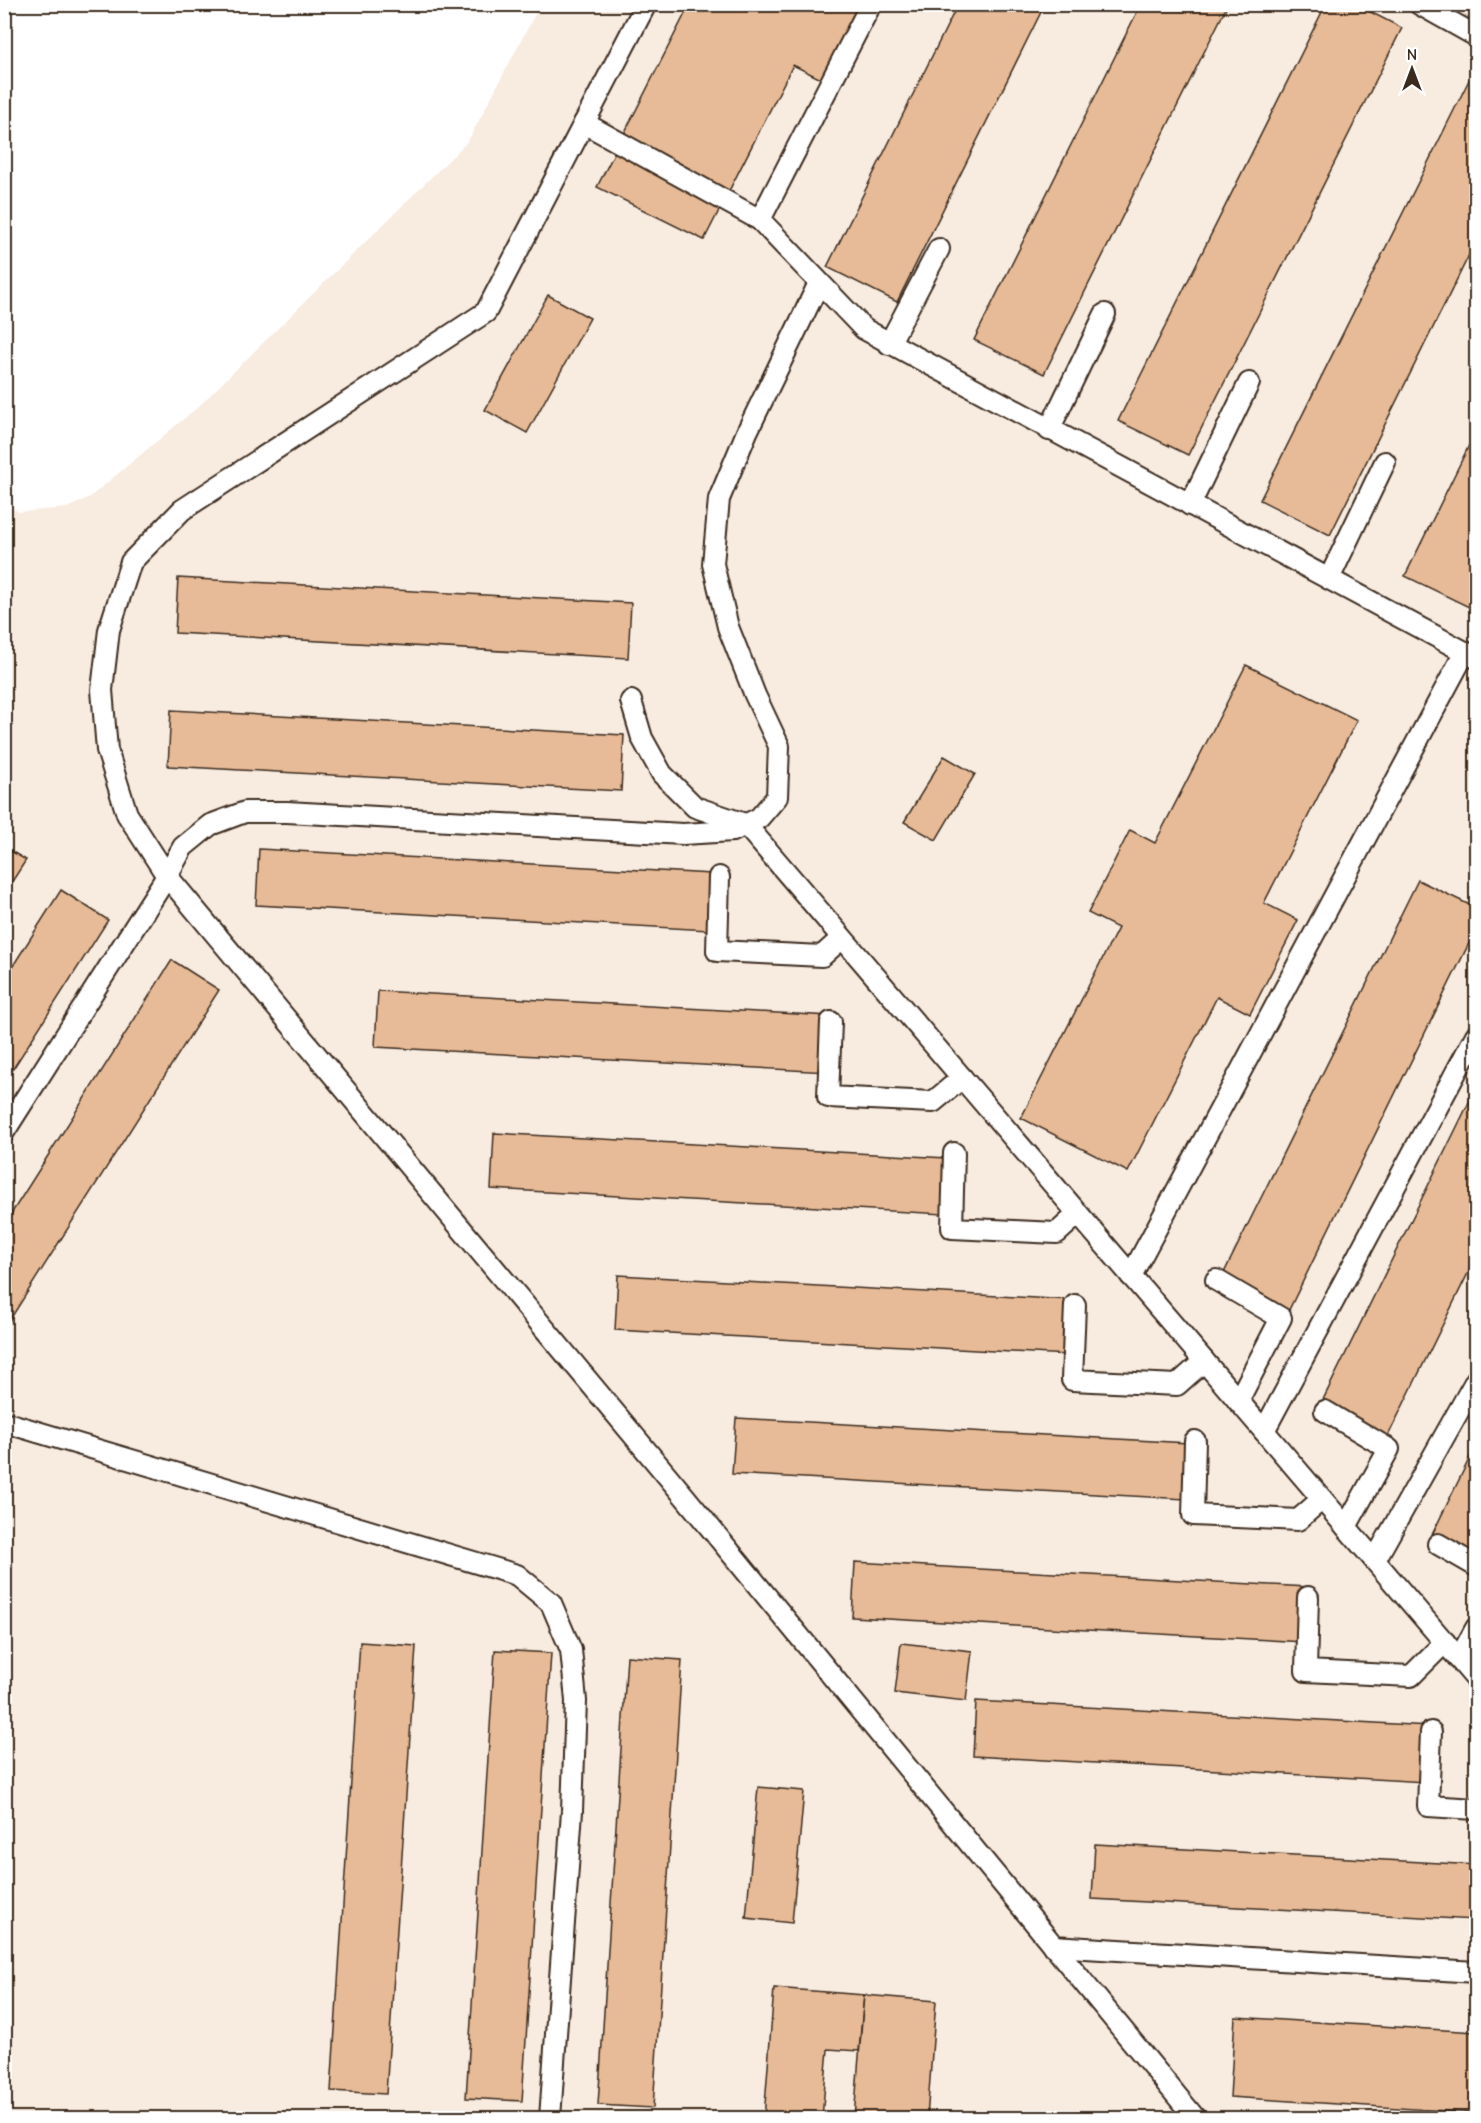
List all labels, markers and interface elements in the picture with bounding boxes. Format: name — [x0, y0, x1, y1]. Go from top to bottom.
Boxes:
north arrow — [1382, 39, 1442, 99]
text: N — [1407, 46, 1417, 64]

